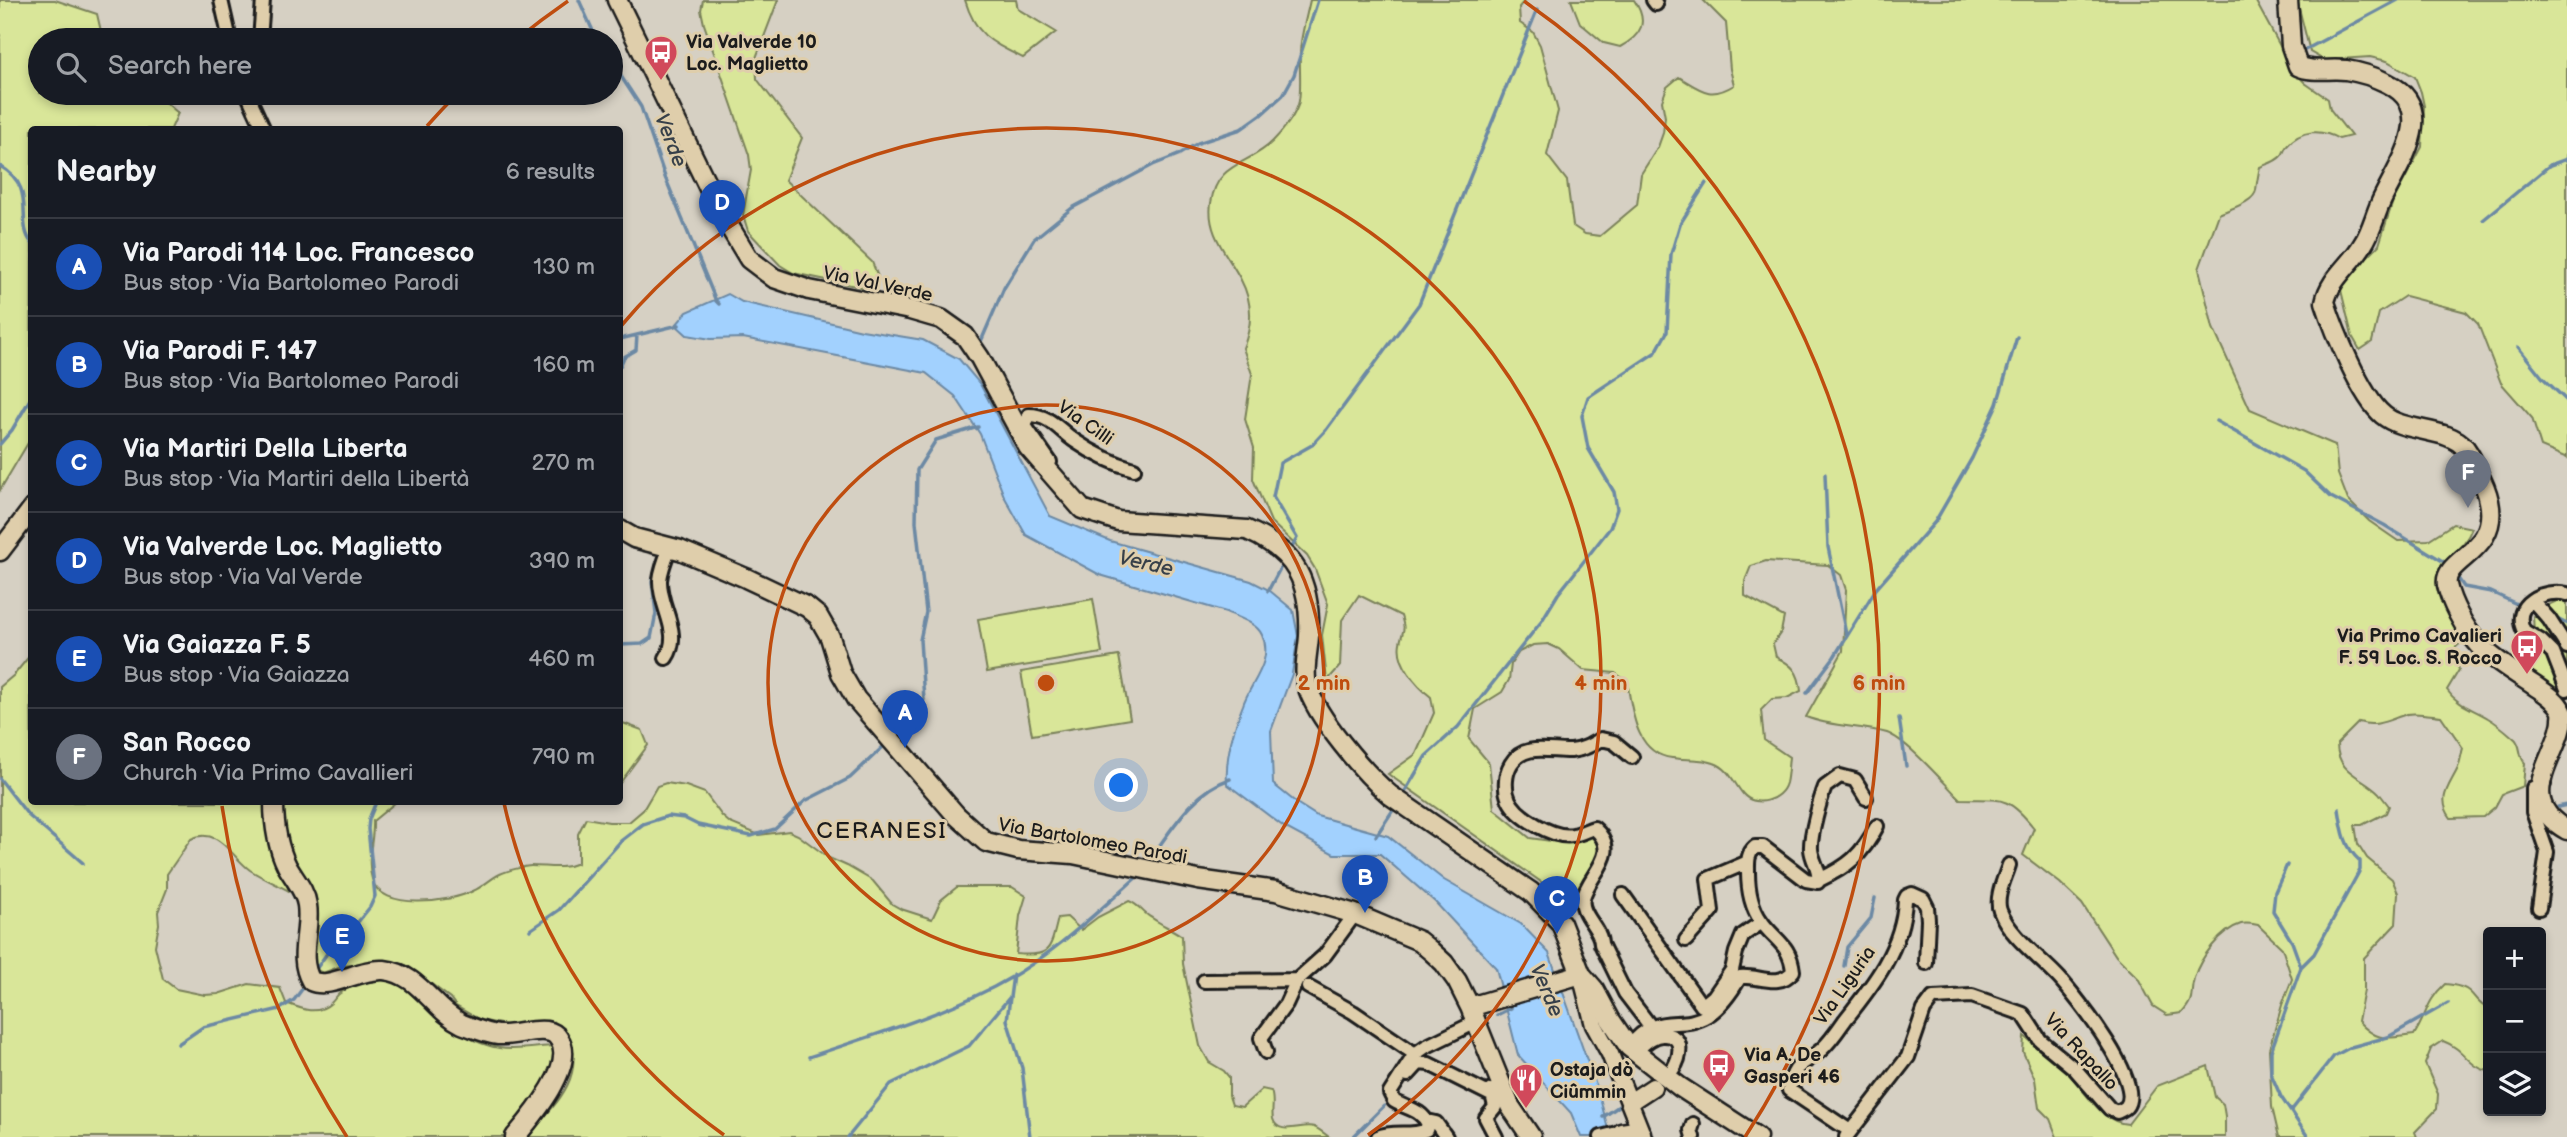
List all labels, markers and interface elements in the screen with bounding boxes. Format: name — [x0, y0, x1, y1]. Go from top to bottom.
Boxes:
search box — [28, 28, 623, 105]
place label: Via Valverde 10 Loc. Maglietto — [686, 31, 817, 76]
bus stop icon: Via Valverde 10 Loc. Maglietto — [642, 33, 680, 82]
icon: search — [52, 48, 90, 86]
text: Search here — [108, 51, 252, 82]
water label: Verde — [649, 110, 692, 171]
text: Nearby — [56, 154, 156, 190]
text: 6 results — [506, 158, 595, 186]
pin: D — [699, 180, 745, 238]
text: Via Parodi 114 Loc. Francesco — [123, 238, 474, 269]
text: A — [72, 253, 86, 281]
text: 130 m — [533, 253, 595, 281]
street label: Via Val Verde — [821, 262, 935, 307]
text: Bus stop · Via Bartolomeo Parodi — [123, 269, 459, 297]
text: Via Parodi F. 147 — [123, 336, 317, 367]
text: B — [71, 351, 87, 379]
text: 160 m — [533, 351, 595, 379]
text: Bus stop · Via Bartolomeo Parodi — [123, 367, 459, 395]
street label: Via Cilli — [1053, 396, 1118, 451]
text: Via Martiri Della Liberta — [123, 434, 408, 465]
text: C — [71, 449, 87, 477]
text: 270 m — [531, 449, 595, 477]
pin: F — [2445, 450, 2491, 508]
text: Bus stop · Via Martiri della Libertà — [123, 465, 470, 493]
text: Via Valverde Loc. Maglietto — [123, 532, 442, 563]
water label: Verde — [1116, 545, 1176, 582]
text: D — [71, 547, 87, 575]
text: 390 m — [529, 547, 595, 575]
text: Bus stop · Via Val Verde — [123, 563, 363, 591]
place label: Via Primo Cavalieri F. 59 Loc. S. Rocco — [2337, 625, 2502, 670]
bus stop icon: Via Primo Cavalieri F. 59 Loc. S. Rocco — [2508, 627, 2546, 676]
text: Via Gaiazza F. 5 — [123, 630, 311, 661]
text: E — [72, 645, 86, 673]
text: 460 m — [528, 645, 595, 673]
text: Bus stop · Via Gaiazza — [123, 661, 350, 689]
centre of rings — [1034, 671, 1058, 695]
text: 2 min — [1297, 671, 1351, 696]
text: 4 min — [1575, 671, 1627, 696]
text: 6 min — [1852, 671, 1906, 696]
pin: A — [882, 690, 928, 748]
text: San Rocco — [123, 728, 251, 759]
text: F — [72, 743, 86, 771]
text: 790 m — [532, 743, 595, 771]
text: Church · Via Primo Cavallieri — [123, 759, 413, 787]
your location — [1104, 768, 1138, 802]
street label: Via Bartolomeo Parodi — [997, 814, 1189, 869]
district label: CERANESI — [816, 817, 948, 845]
pin: B — [1342, 855, 1388, 913]
pin: C — [1534, 876, 1580, 934]
pin: E — [319, 914, 365, 972]
map controls — [2483, 927, 2546, 1116]
button: + — [2483, 927, 2546, 990]
street label: Via Liguria — [1810, 942, 1881, 1030]
water label: Verde — [1524, 960, 1569, 1021]
button: − — [2483, 990, 2546, 1053]
street label: Via Rapallo — [2039, 1009, 2122, 1095]
place label: Via A. De Gasperi 46 — [1744, 1044, 1840, 1089]
bus stop icon: Via A. De Gasperi 46 — [1700, 1046, 1738, 1095]
button: layers — [2483, 1053, 2546, 1116]
place label: Ostaja dò Ciûmmin — [1550, 1059, 1633, 1104]
restaurant icon: Ostaja dò Ciûmmin — [1507, 1061, 1545, 1110]

